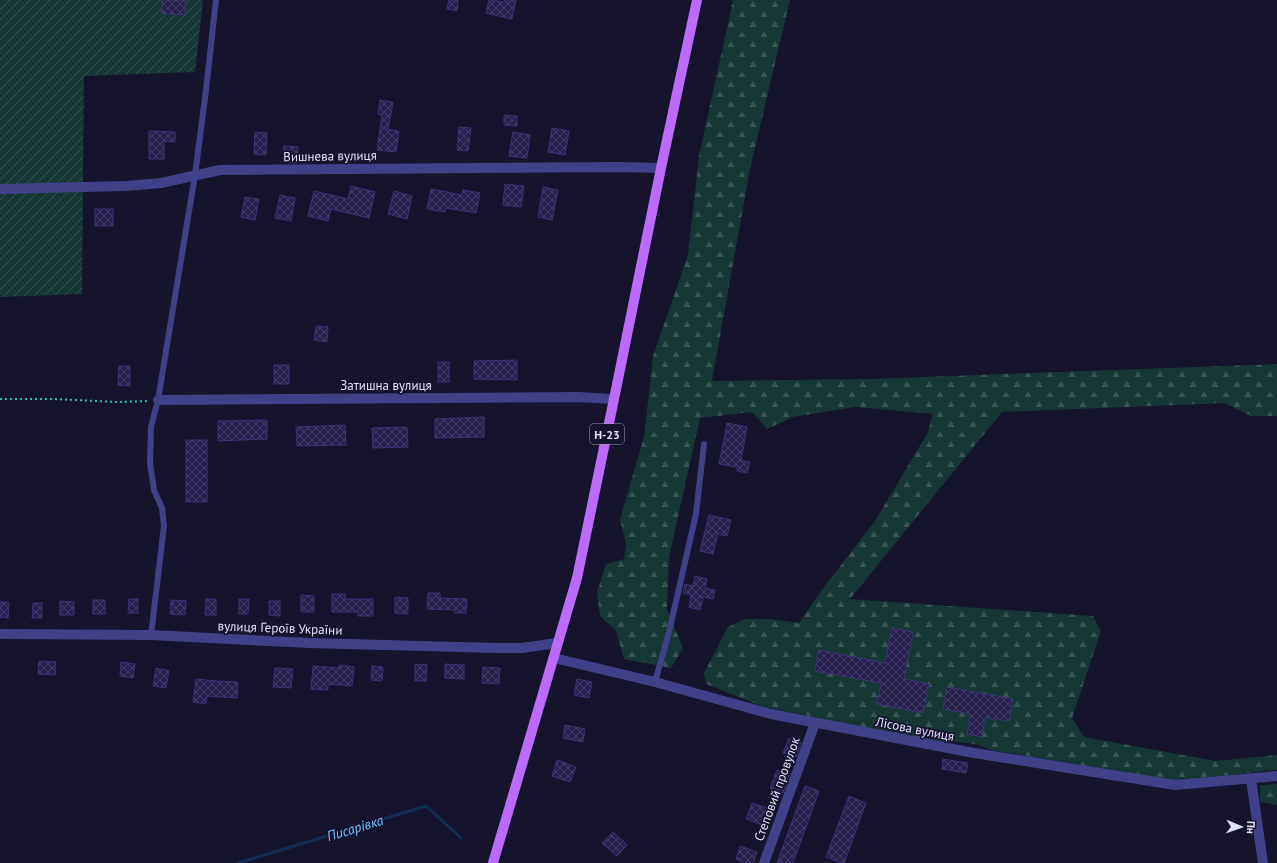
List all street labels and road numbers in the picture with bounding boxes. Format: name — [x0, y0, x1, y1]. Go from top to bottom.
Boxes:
street label: Вишнева вулиця — [283, 147, 377, 165]
street label: Затишна вулиця — [340, 377, 432, 394]
road number: Н-23 — [590, 424, 624, 444]
street label: вулиця Героїв України — [217, 617, 343, 639]
street label: Лісова вулиця — [873, 713, 956, 745]
street label: Степовий провулок — [750, 734, 804, 843]

